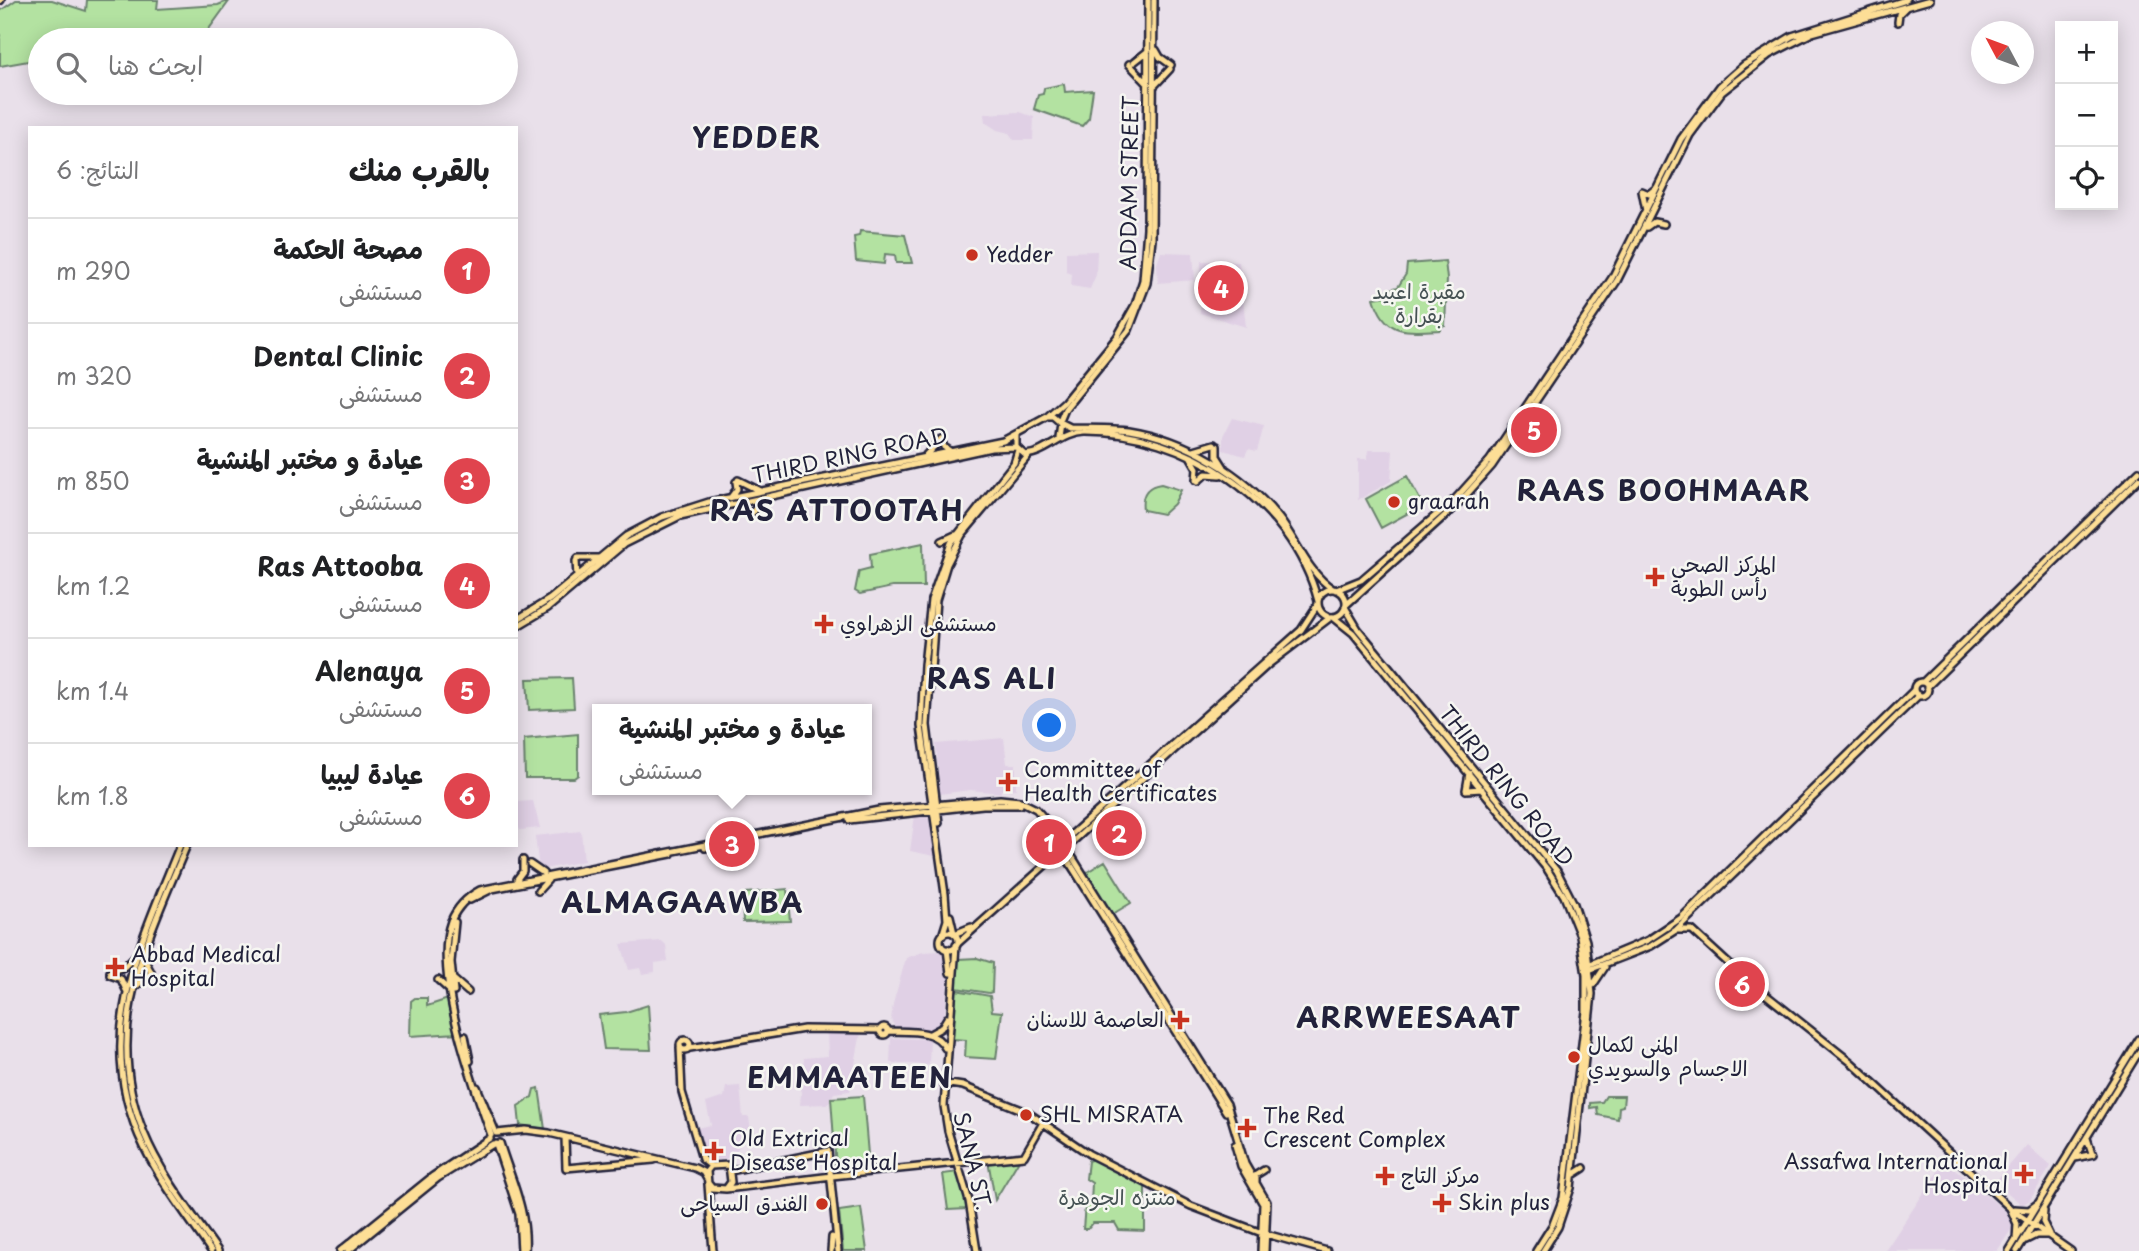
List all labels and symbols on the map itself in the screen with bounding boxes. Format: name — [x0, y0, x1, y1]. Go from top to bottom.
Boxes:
north arrow — [1971, 21, 2034, 84]
street label: ADDAM STREET — [1110, 95, 1146, 271]
district label: YEDDER — [692, 115, 822, 158]
place label: Yedder — [986, 237, 1053, 269]
marker: Yedder — [964, 247, 980, 263]
pin: 4 — [1198, 262, 1244, 314]
park label: مقبرة اعبيد بقرارة — [1372, 274, 1466, 330]
pin: 5 — [1511, 404, 1557, 456]
street label: THIRD RING ROAD — [749, 418, 950, 490]
district label: RAAS BOOHMAAR — [1517, 468, 1811, 511]
place label: graarah — [1408, 484, 1490, 516]
district label: RAS ATTOOTAH — [710, 488, 964, 531]
marker: graarah — [1386, 494, 1402, 510]
place label: المركز الصحي رأس الطوبة — [1671, 547, 1776, 603]
marker: المركز الصحي رأس الطوبة — [1645, 567, 1665, 587]
place label: مستشفى الزهراوي — [840, 606, 997, 639]
marker: مستشفى الزهراوي — [814, 614, 834, 634]
district label: RAS ALI — [927, 656, 1057, 699]
street label: THIRD RING ROAD — [1432, 697, 1583, 872]
your location — [1032, 708, 1066, 742]
place label: Committee of Health Certificates — [1024, 752, 1217, 808]
marker: Committee of Health Certificates — [998, 772, 1018, 792]
pin: 2 — [1096, 807, 1142, 859]
pin: 1 — [1026, 816, 1072, 868]
pin: 3 — [709, 818, 755, 870]
district label: ALMAGAAWBA — [562, 880, 804, 923]
place label: Abbad Medical Hospital — [131, 937, 281, 993]
marker: Abbad Medical Hospital — [105, 957, 125, 977]
pin: 6 — [1719, 958, 1765, 1010]
district label: ARRWEESAAT — [1296, 995, 1522, 1038]
place label: العاصمة للاسنان — [1026, 1002, 1164, 1034]
marker: العاصمة للاسنان — [1170, 1010, 1190, 1030]
place label: المنى لكمال الاجسام والسويدي — [1588, 1027, 1748, 1085]
marker: المنى لكمال الاجسام والسويدي — [1566, 1049, 1582, 1065]
district label: EMMAATEEN — [747, 1055, 953, 1098]
place label: SHL MISRATA — [1040, 1097, 1183, 1129]
place label: The Red Crescent Complex — [1263, 1098, 1445, 1154]
marker: SHL MISRATA — [1018, 1107, 1034, 1123]
street label: SANA ST. — [946, 1108, 1002, 1213]
marker: The Red Crescent Complex — [1237, 1118, 1257, 1138]
place label: Old Extrical Disease Hospital — [730, 1121, 898, 1177]
marker: Old Extrical Disease Hospital — [704, 1141, 724, 1161]
place label: Assafwa International Hospital — [1784, 1144, 2008, 1200]
place label: مركز التاج — [1401, 1158, 1480, 1190]
marker: Assafwa International Hospital — [2014, 1164, 2034, 1184]
marker: مركز التاج — [1375, 1166, 1395, 1186]
park label: منتزه الجوهرة — [1058, 1180, 1176, 1212]
place label: Skin plus — [1458, 1185, 1550, 1217]
place label: الفندق السياحى — [680, 1186, 808, 1218]
marker: Skin plus — [1432, 1193, 1452, 1213]
marker: الفندق السياحى — [814, 1196, 830, 1212]

